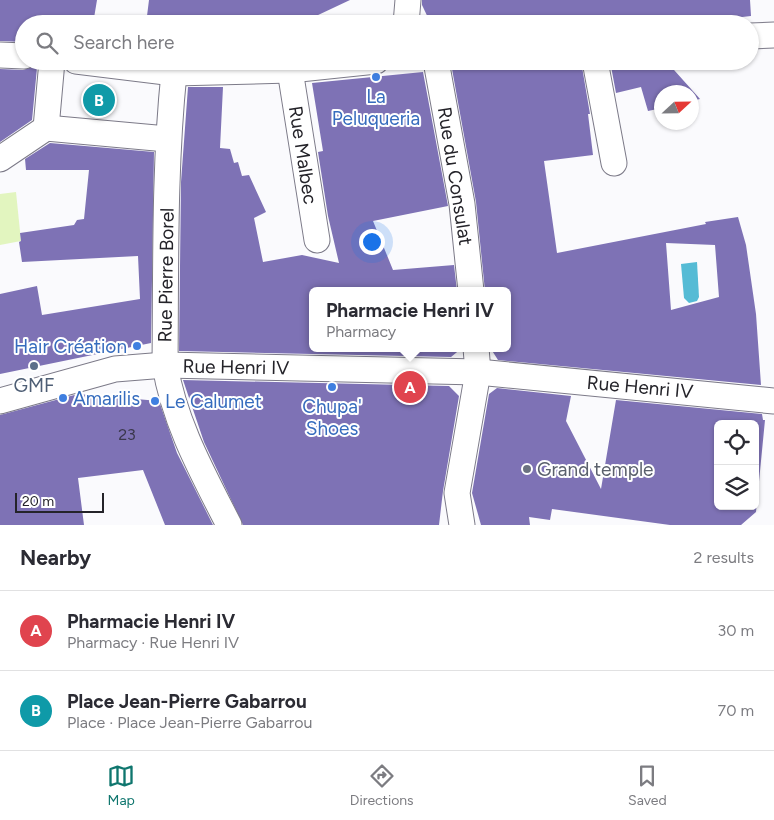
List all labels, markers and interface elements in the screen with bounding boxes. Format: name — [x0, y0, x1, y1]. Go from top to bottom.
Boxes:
search box — [15, 15, 759, 70]
icon: search — [33, 29, 61, 57]
text: Search here — [73, 31, 175, 54]
marker: La Peluqueria — [370, 71, 382, 83]
pin: B — [83, 81, 115, 119]
place label: La Peluqueria — [332, 85, 420, 130]
north arrow — [654, 85, 699, 130]
street label: Rue Malbec — [284, 104, 322, 206]
street label: Rue du Consulat — [433, 105, 477, 247]
street label: Rue Pierre Borel — [153, 207, 179, 343]
your location — [359, 229, 385, 255]
popup — [309, 287, 511, 352]
text: Pharmacie Henri IV — [326, 299, 494, 322]
text: Pharmacy — [326, 322, 396, 341]
place label: Hair Création — [14, 335, 127, 358]
marker: Hair Création — [131, 340, 143, 352]
street label: Rue Henri IV — [182, 355, 290, 379]
marker: GMF — [28, 360, 40, 372]
pin: A — [394, 368, 426, 406]
street label: Rue Henri IV — [586, 371, 694, 403]
place label: GMF — [14, 374, 54, 397]
marker: Chupa' Shoes — [326, 381, 338, 393]
place label: Amarilis — [73, 387, 140, 410]
place label: Le Calumet — [165, 390, 262, 413]
marker: Amarilis — [57, 392, 69, 404]
marker: Le Calumet — [149, 395, 161, 407]
place label: Chupa' Shoes — [302, 395, 362, 440]
map controls — [714, 420, 759, 510]
button: locate — [714, 420, 759, 465]
house number: 23 — [118, 425, 136, 444]
place label: Grand temple — [537, 458, 653, 481]
marker: Grand temple — [521, 463, 533, 475]
button: layers — [714, 465, 759, 510]
scale bar — [15, 490, 104, 513]
text: 20 m — [22, 493, 54, 510]
text: Nearby — [20, 545, 91, 570]
text: 2 results — [694, 548, 754, 567]
text: Pharmacie Henri IV — [67, 610, 235, 633]
text: A — [30, 621, 42, 640]
text: 30 m — [717, 621, 754, 640]
text: Pharmacy · Rue Henri IV — [67, 633, 239, 652]
text: Place Jean-Pierre Gabarrou — [67, 690, 307, 713]
text: B — [31, 701, 41, 720]
text: 70 m — [718, 701, 754, 720]
text: Place · Place Jean-Pierre Gabarrou — [67, 713, 312, 732]
tab: Map — [107, 762, 135, 809]
tab: Directions — [350, 762, 414, 809]
tab: Saved — [628, 762, 667, 809]

